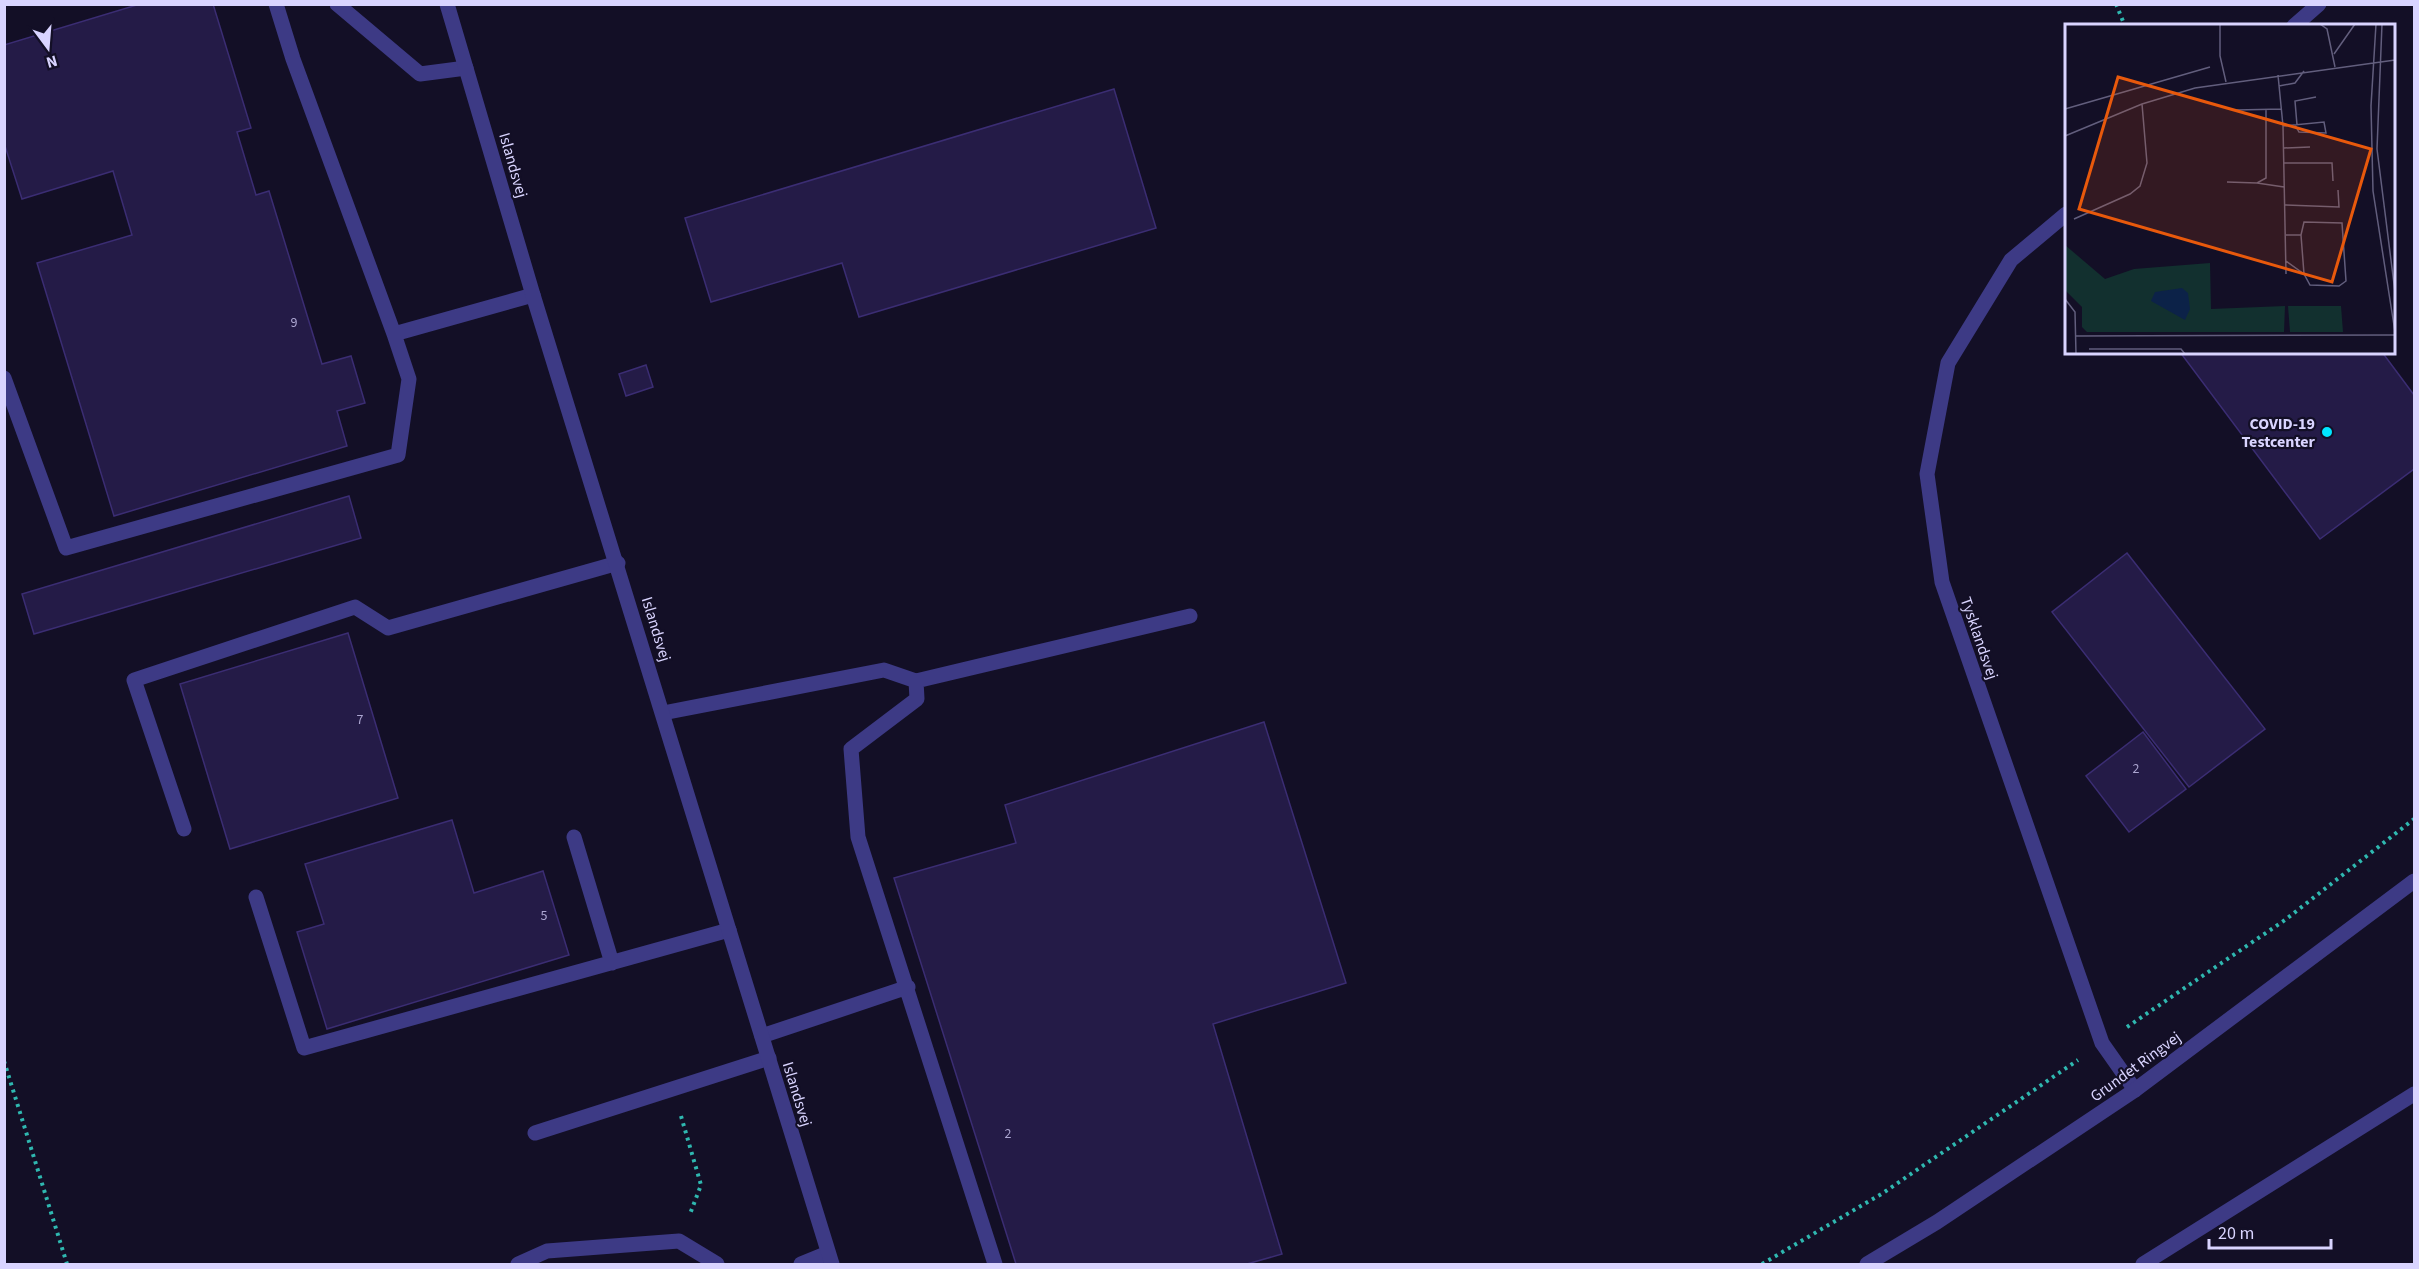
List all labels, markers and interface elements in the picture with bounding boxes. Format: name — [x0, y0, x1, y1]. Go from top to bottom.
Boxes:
north arrow — [18, 18, 78, 78]
inset map — [2065, 24, 2395, 354]
text: N — [44, 49, 60, 73]
street label: Islandsvej — [493, 130, 533, 200]
house number: 9 — [291, 313, 298, 333]
place label: COVID-19 Testcenter — [2241, 413, 2316, 453]
marker: COVID-19 Testcenter — [2320, 425, 2334, 439]
street label: Islandsvej — [636, 594, 676, 664]
street label: Tysklandsvej — [1955, 594, 2003, 683]
house number: 7 — [357, 710, 364, 730]
house number: 2 — [2133, 759, 2140, 779]
house number: 5 — [541, 906, 548, 926]
street label: Grundet Ringvej — [2086, 1026, 2185, 1107]
street label: Islandsvej — [777, 1059, 817, 1129]
house number: 2 — [1005, 1124, 1012, 1144]
scale bar — [2209, 1212, 2330, 1250]
text: 20 m — [2218, 1221, 2254, 1246]

